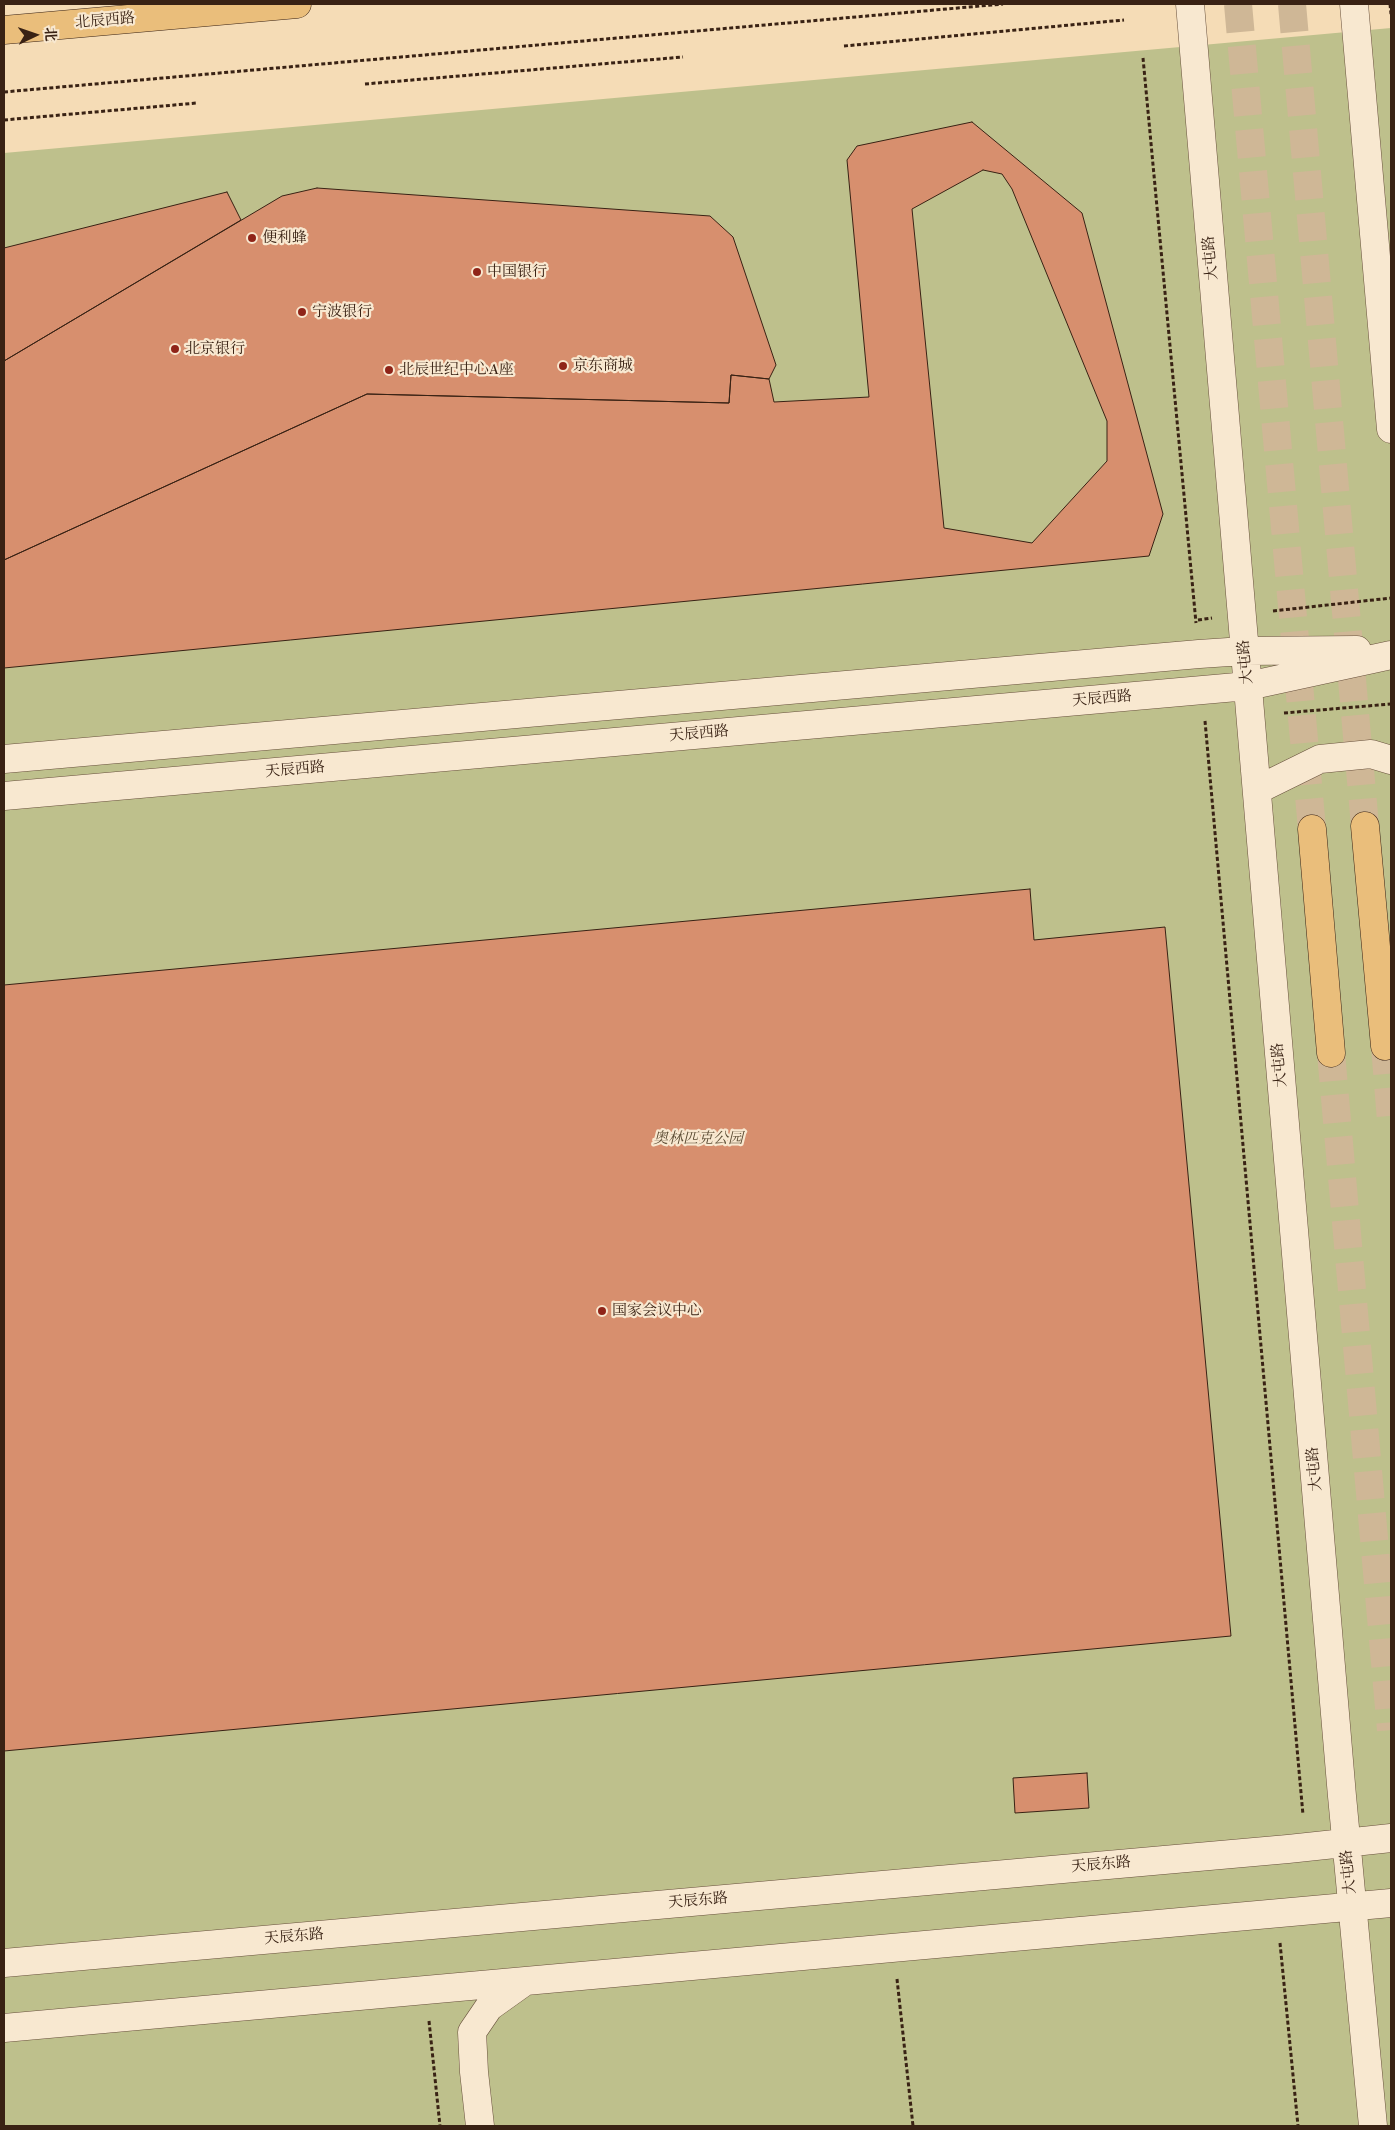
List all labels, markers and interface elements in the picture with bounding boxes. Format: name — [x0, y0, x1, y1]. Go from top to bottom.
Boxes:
street label: 北辰西路 — [74, 9, 136, 33]
north arrow — [10, 10, 60, 60]
text: 北 — [42, 27, 59, 42]
place label: 便利蜂 — [262, 229, 307, 247]
marker: 便利蜂 — [246, 232, 258, 244]
street label: 大屯路 — [1200, 235, 1222, 281]
place label: 中国银行 — [487, 263, 547, 281]
marker: 中国银行 — [471, 266, 483, 278]
place label: 宁波银行 — [312, 303, 372, 321]
marker: 宁波银行 — [296, 306, 308, 318]
place label: 北京银行 — [185, 340, 245, 358]
marker: 北京银行 — [169, 343, 181, 355]
place label: 京东商城 — [573, 357, 633, 375]
marker: 京东商城 — [557, 360, 569, 372]
place label: 北辰世纪中心A座 — [399, 361, 514, 379]
marker: 北辰世纪中心A座 — [383, 364, 395, 376]
street label: 大屯路 — [1235, 639, 1257, 685]
street label: 天辰西路 — [1071, 687, 1133, 711]
street label: 天辰西路 — [668, 722, 730, 746]
street label: 天辰西路 — [264, 758, 326, 782]
street label: 大屯路 — [1269, 1042, 1291, 1088]
park label: 奥林匹克公园 — [653, 1130, 743, 1148]
place label: 国家会议中心 — [612, 1302, 702, 1320]
marker: 国家会议中心 — [596, 1305, 608, 1317]
street label: 大屯路 — [1304, 1446, 1326, 1492]
street label: 大屯路 — [1338, 1849, 1360, 1895]
street label: 天辰东路 — [1070, 1853, 1132, 1877]
street label: 天辰东路 — [667, 1889, 729, 1913]
street label: 天辰东路 — [263, 1925, 325, 1949]

